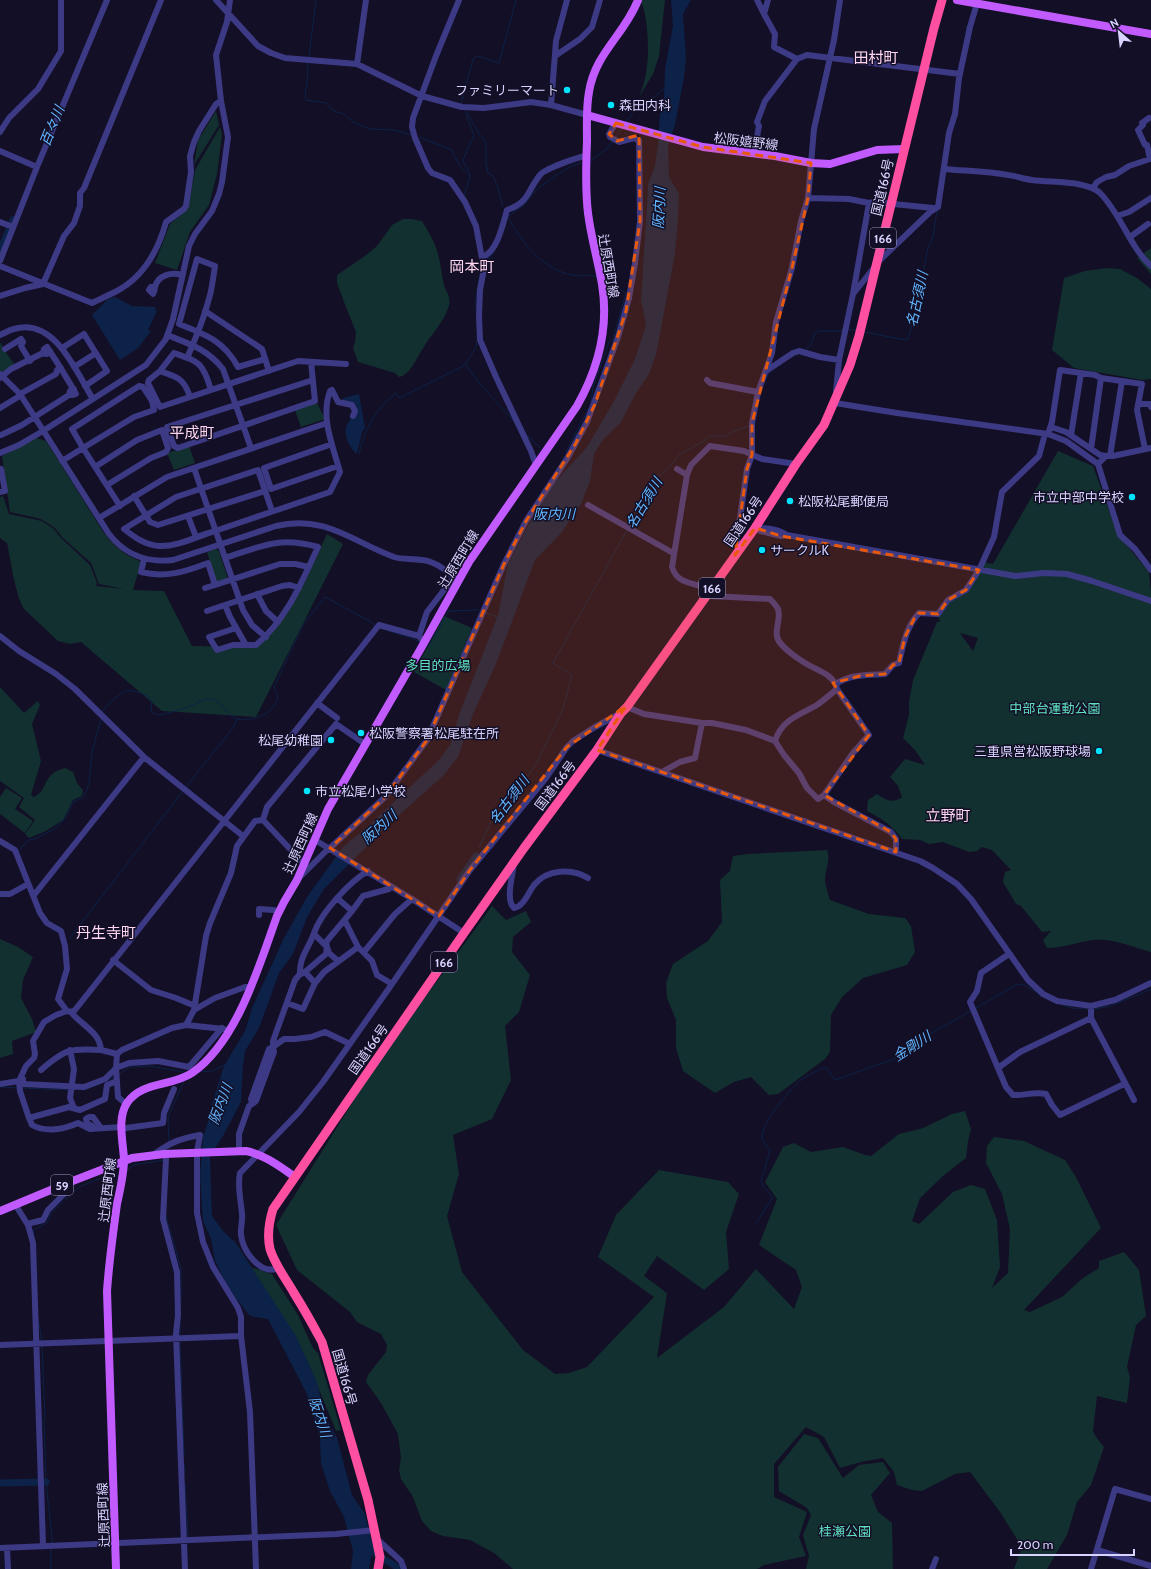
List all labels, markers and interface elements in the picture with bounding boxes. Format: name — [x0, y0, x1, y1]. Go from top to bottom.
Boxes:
north arrow — [1099, 12, 1139, 52]
text: N — [1108, 15, 1121, 31]
district label: 田村町 — [853, 49, 899, 67]
place label: ファミリーマート — [455, 82, 559, 98]
marker: ファミリーマート — [562, 85, 572, 95]
place label: 森田内科 — [619, 97, 671, 113]
marker: 森田内科 — [606, 100, 616, 110]
water label: 百々川 — [36, 101, 69, 149]
street label: 松阪嬉野線 — [713, 129, 779, 153]
street label: 国道166号 — [868, 157, 896, 217]
water label: 阪内川 — [649, 185, 669, 229]
road number: 166 — [870, 228, 896, 248]
street label: 辻原西町線 — [595, 233, 623, 299]
district label: 岡本町 — [449, 258, 495, 276]
water label: 名古須川 — [902, 268, 932, 328]
district label: 平成町 — [169, 424, 215, 442]
water label: 名古須川 — [622, 473, 667, 532]
place label: 市立中部中学校 — [1033, 489, 1124, 505]
street label: 国道166号 — [720, 492, 766, 550]
marker: 市立中部中学校 — [1127, 492, 1137, 502]
place label: 松阪松尾郵便局 — [798, 493, 889, 509]
marker: 松阪松尾郵便局 — [785, 496, 795, 506]
water label: 阪内川 — [533, 505, 577, 523]
street label: 辻原西町線 — [434, 527, 482, 591]
place label: サークルK — [770, 542, 830, 558]
marker: サークルK — [757, 545, 767, 555]
road number: 166 — [699, 578, 725, 598]
park label: 多目的広場 — [405, 657, 471, 673]
park label: 中部台運動公園 — [1009, 700, 1101, 716]
place label: 松阪警察署松尾駐在所 — [369, 725, 499, 741]
marker: 松阪警察署松尾駐在所 — [356, 728, 366, 738]
place label: 松尾幼稚園 — [258, 732, 323, 748]
marker: 松尾幼稚園 — [326, 735, 336, 745]
place label: 三重県営松阪野球場 — [974, 743, 1091, 759]
marker: 三重県営松阪野球場 — [1094, 746, 1104, 756]
street label: 国道166号 — [531, 757, 579, 813]
water label: 名古須川 — [485, 771, 534, 828]
place label: 市立松尾小学校 — [315, 783, 406, 799]
marker: 市立松尾小学校 — [302, 786, 312, 796]
water label: 阪内川 — [357, 805, 402, 848]
district label: 立野町 — [925, 807, 971, 825]
street label: 辻原西町線 — [279, 810, 321, 876]
district label: 丹生寺町 — [76, 924, 136, 942]
road number: 166 — [431, 952, 457, 972]
street label: 国道166号 — [345, 1021, 391, 1077]
water label: 金剛川 — [889, 1026, 936, 1065]
water label: 阪内川 — [204, 1079, 237, 1127]
street label: 辻原西町線 — [95, 1157, 119, 1223]
road number: 59 — [51, 1175, 73, 1195]
street label: 国道166号 — [329, 1347, 361, 1407]
water label: 阪内川 — [305, 1394, 336, 1442]
street label: 辻原西町線 — [94, 1482, 112, 1548]
park label: 桂瀬公園 — [819, 1523, 871, 1539]
scale bar — [1011, 1531, 1134, 1557]
text: 200 m — [1017, 1537, 1053, 1552]

